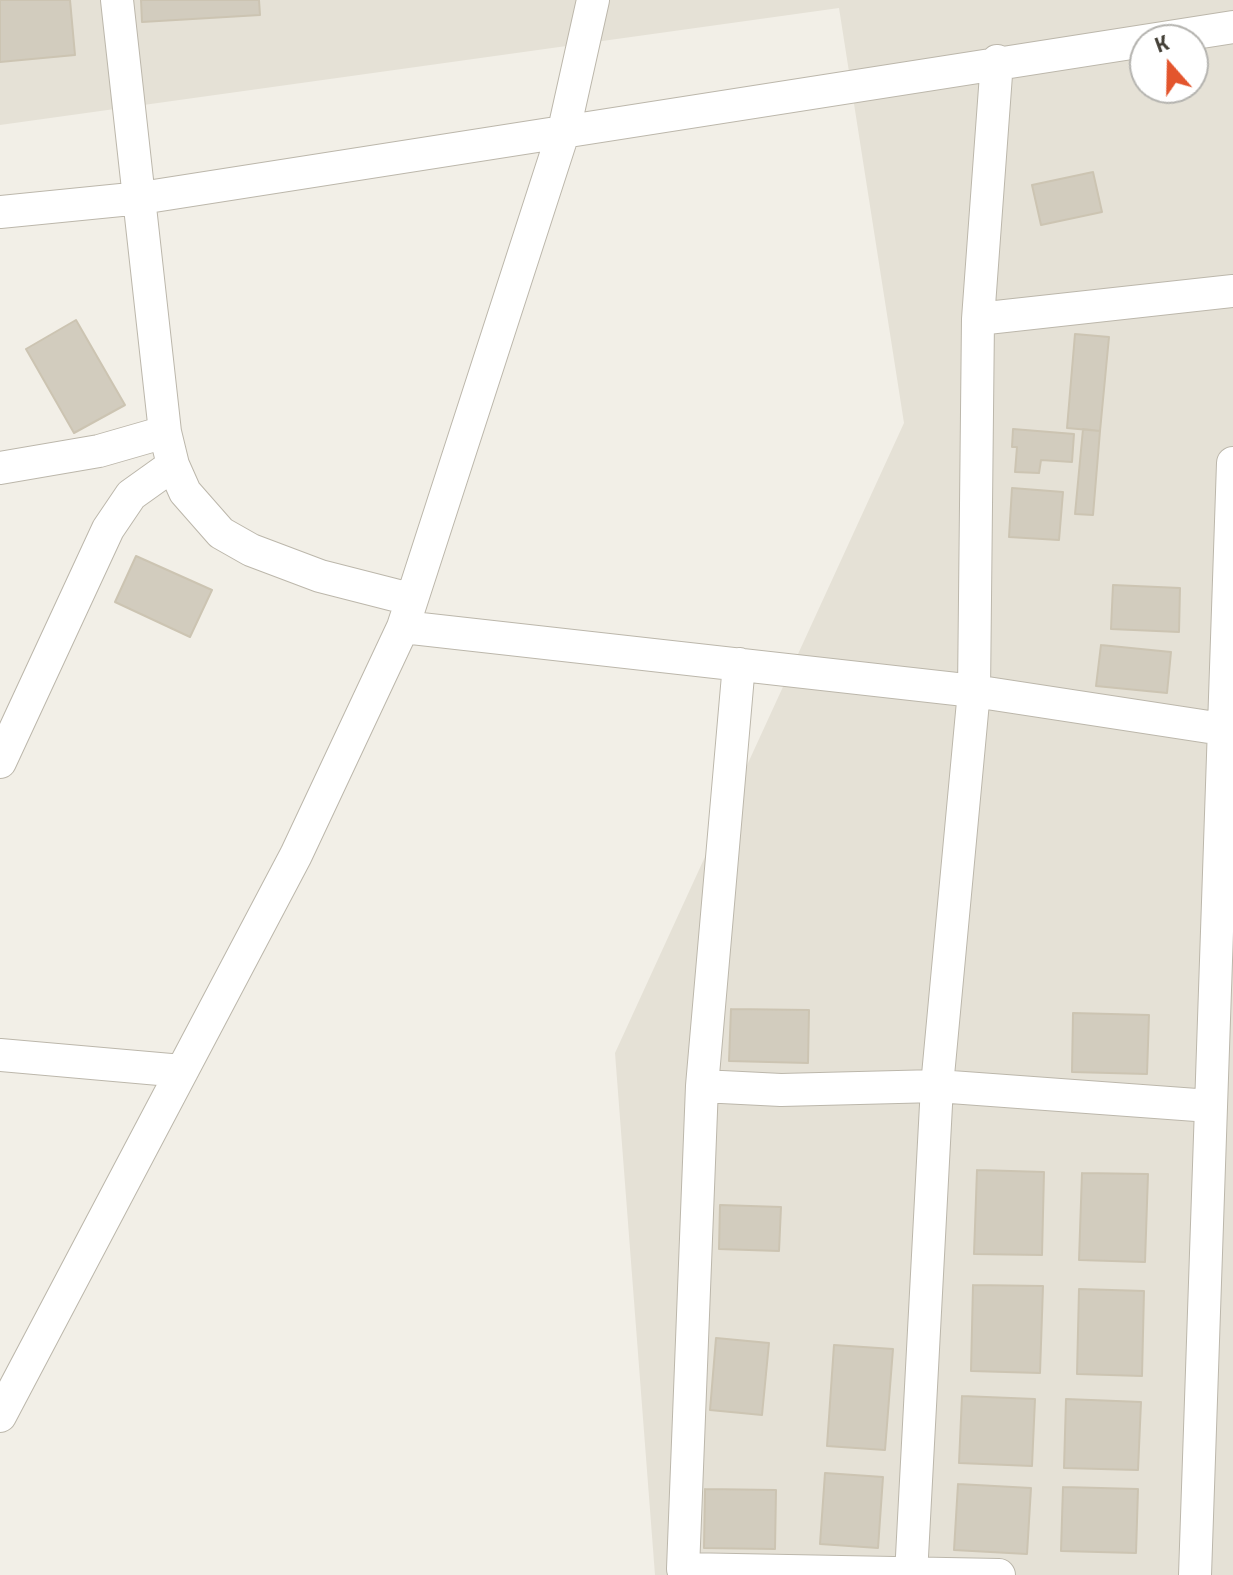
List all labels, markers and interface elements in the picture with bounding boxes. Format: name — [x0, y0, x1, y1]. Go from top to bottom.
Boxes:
north arrow — [1129, 24, 1209, 104]
text: K — [1150, 25, 1173, 62]

